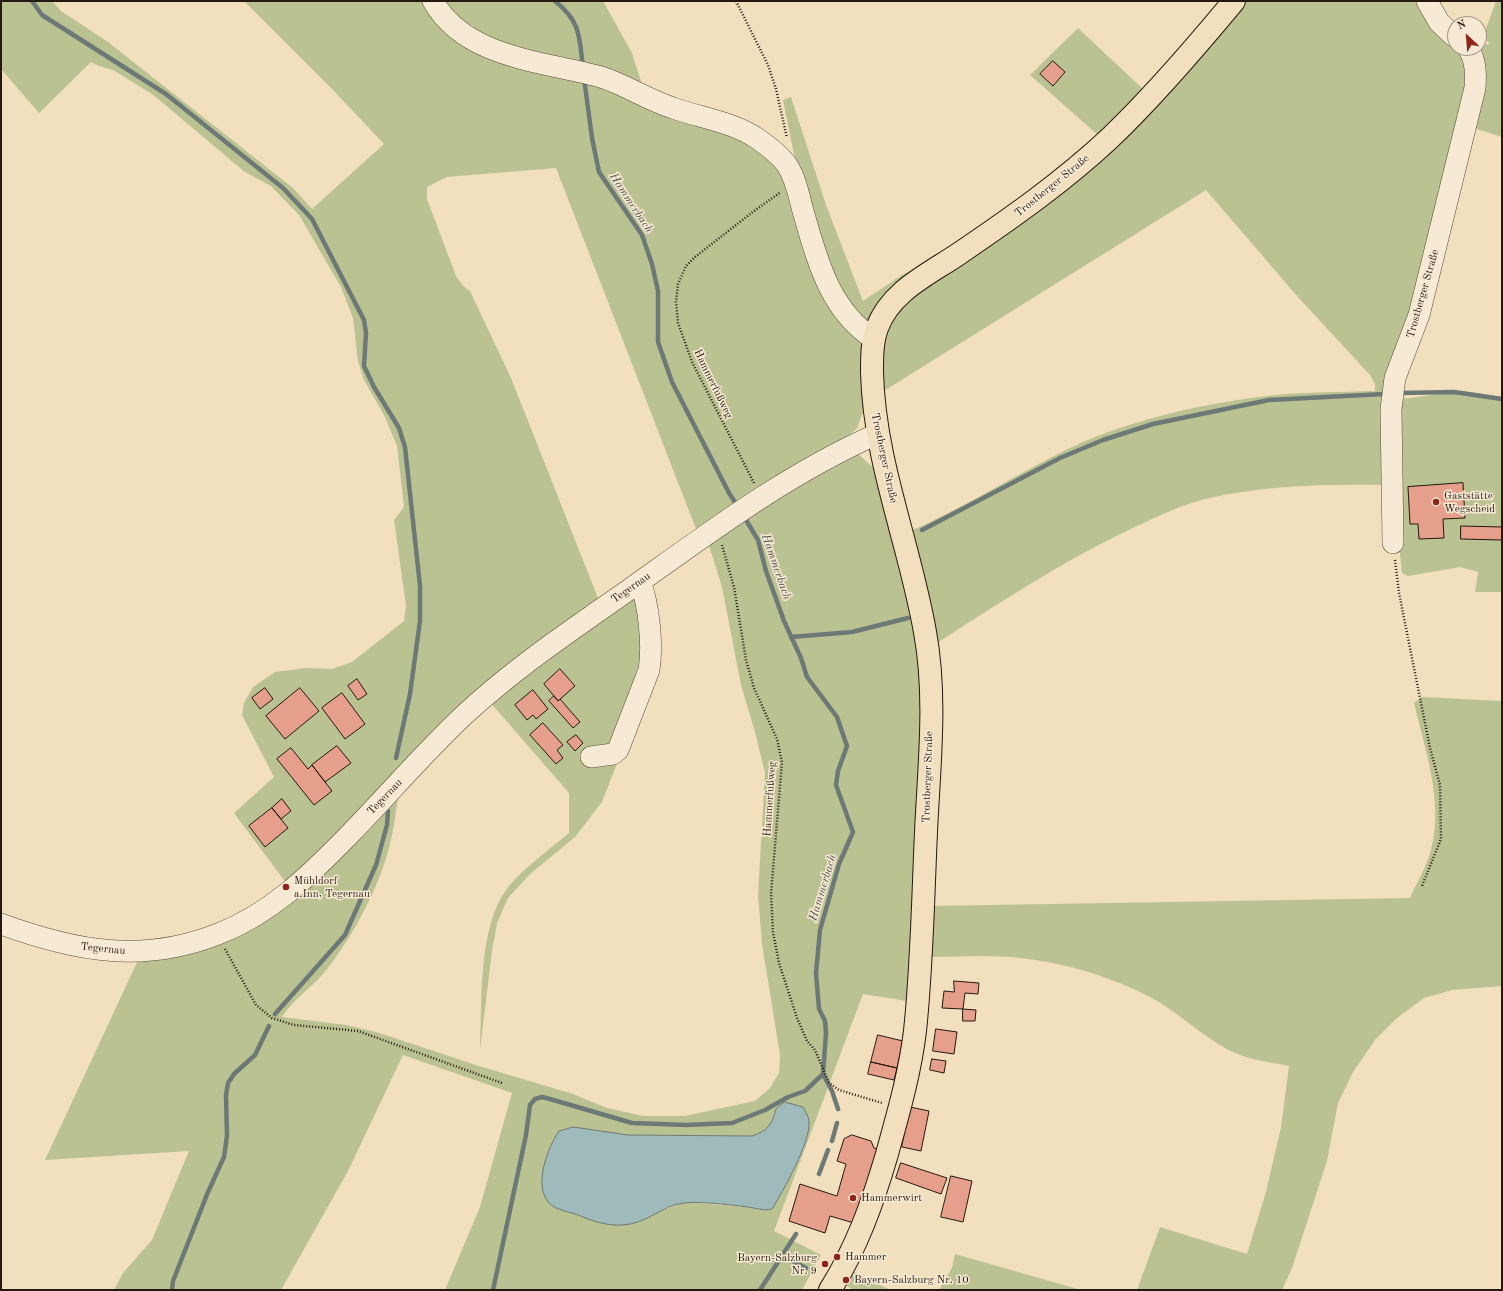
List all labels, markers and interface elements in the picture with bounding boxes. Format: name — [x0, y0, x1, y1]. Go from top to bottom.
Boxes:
north arrow — [1447, 16, 1487, 56]
text: N — [1456, 19, 1468, 32]
street label: Trostberger Straße — [1012, 152, 1092, 220]
water label: Hammerbach — [606, 170, 656, 236]
street label: Trostberger Straße — [1404, 248, 1442, 340]
street label: Hammerfußweg — [691, 347, 735, 421]
street label: Trostberger Straße — [868, 412, 900, 504]
place label: Gaststätte Wegscheid — [1444, 489, 1495, 515]
marker: Gaststätte Wegscheid — [1431, 497, 1441, 507]
water label: Hammerbach — [758, 532, 794, 602]
street label: Tegernau — [609, 570, 653, 606]
street label: Trostberger Straße — [920, 731, 936, 823]
street label: Hammerfußweg — [761, 761, 779, 837]
street label: Tegernau — [365, 776, 405, 818]
water label: Hammerbach — [806, 853, 840, 923]
place label: Mühldorf a.Inn, Tegernau — [294, 874, 370, 900]
marker: Mühldorf a.Inn, Tegernau — [281, 882, 291, 892]
street label: Tegernau — [80, 940, 126, 958]
place label: Hammerwirt — [861, 1191, 922, 1205]
marker: Hammerwirt — [848, 1193, 858, 1203]
place label: Hammer — [845, 1250, 886, 1264]
place label: Bayern-Salzburg Nr. 9 — [737, 1251, 817, 1277]
marker: Hammer — [832, 1252, 842, 1262]
marker: Bayern-Salzburg Nr. 9 — [820, 1259, 830, 1269]
place label: Bayern-Salzburg Nr. 10 — [854, 1273, 969, 1287]
marker: Bayern-Salzburg Nr. 10 — [841, 1275, 851, 1285]

